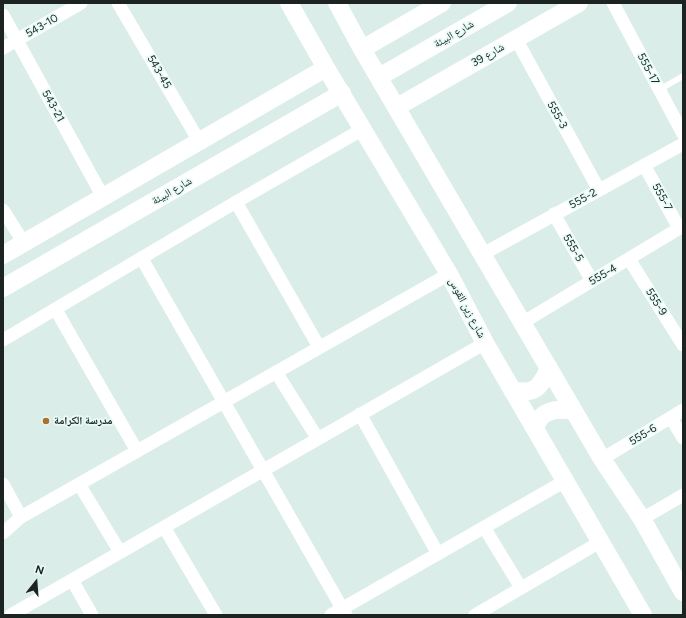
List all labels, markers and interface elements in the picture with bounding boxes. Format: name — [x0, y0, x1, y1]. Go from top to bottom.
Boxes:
street label: 543-10 — [23, 11, 61, 41]
street label: شارع البيئة — [432, 17, 476, 51]
street label: شارع 39 — [469, 40, 507, 70]
street label: 555-17 — [634, 51, 662, 87]
street label: 543-45 — [144, 53, 174, 91]
street label: 543-21 — [39, 88, 67, 124]
street label: 555-3 — [544, 99, 570, 131]
street label: شارع البيئة — [150, 174, 194, 208]
street label: 555-7 — [649, 181, 675, 213]
street label: 555-2 — [567, 186, 599, 212]
street label: 555-5 — [560, 232, 586, 264]
street label: 555-4 — [587, 262, 619, 288]
street label: شارع زين القوس — [446, 276, 488, 340]
street label: 555-9 — [643, 286, 669, 318]
place label: مدرسة الكرامة — [54, 414, 113, 428]
marker: مدرسة الكرامة — [41, 416, 51, 426]
street label: 555-6 — [627, 422, 659, 448]
north arrow — [16, 562, 56, 602]
text: N — [34, 563, 46, 578]

